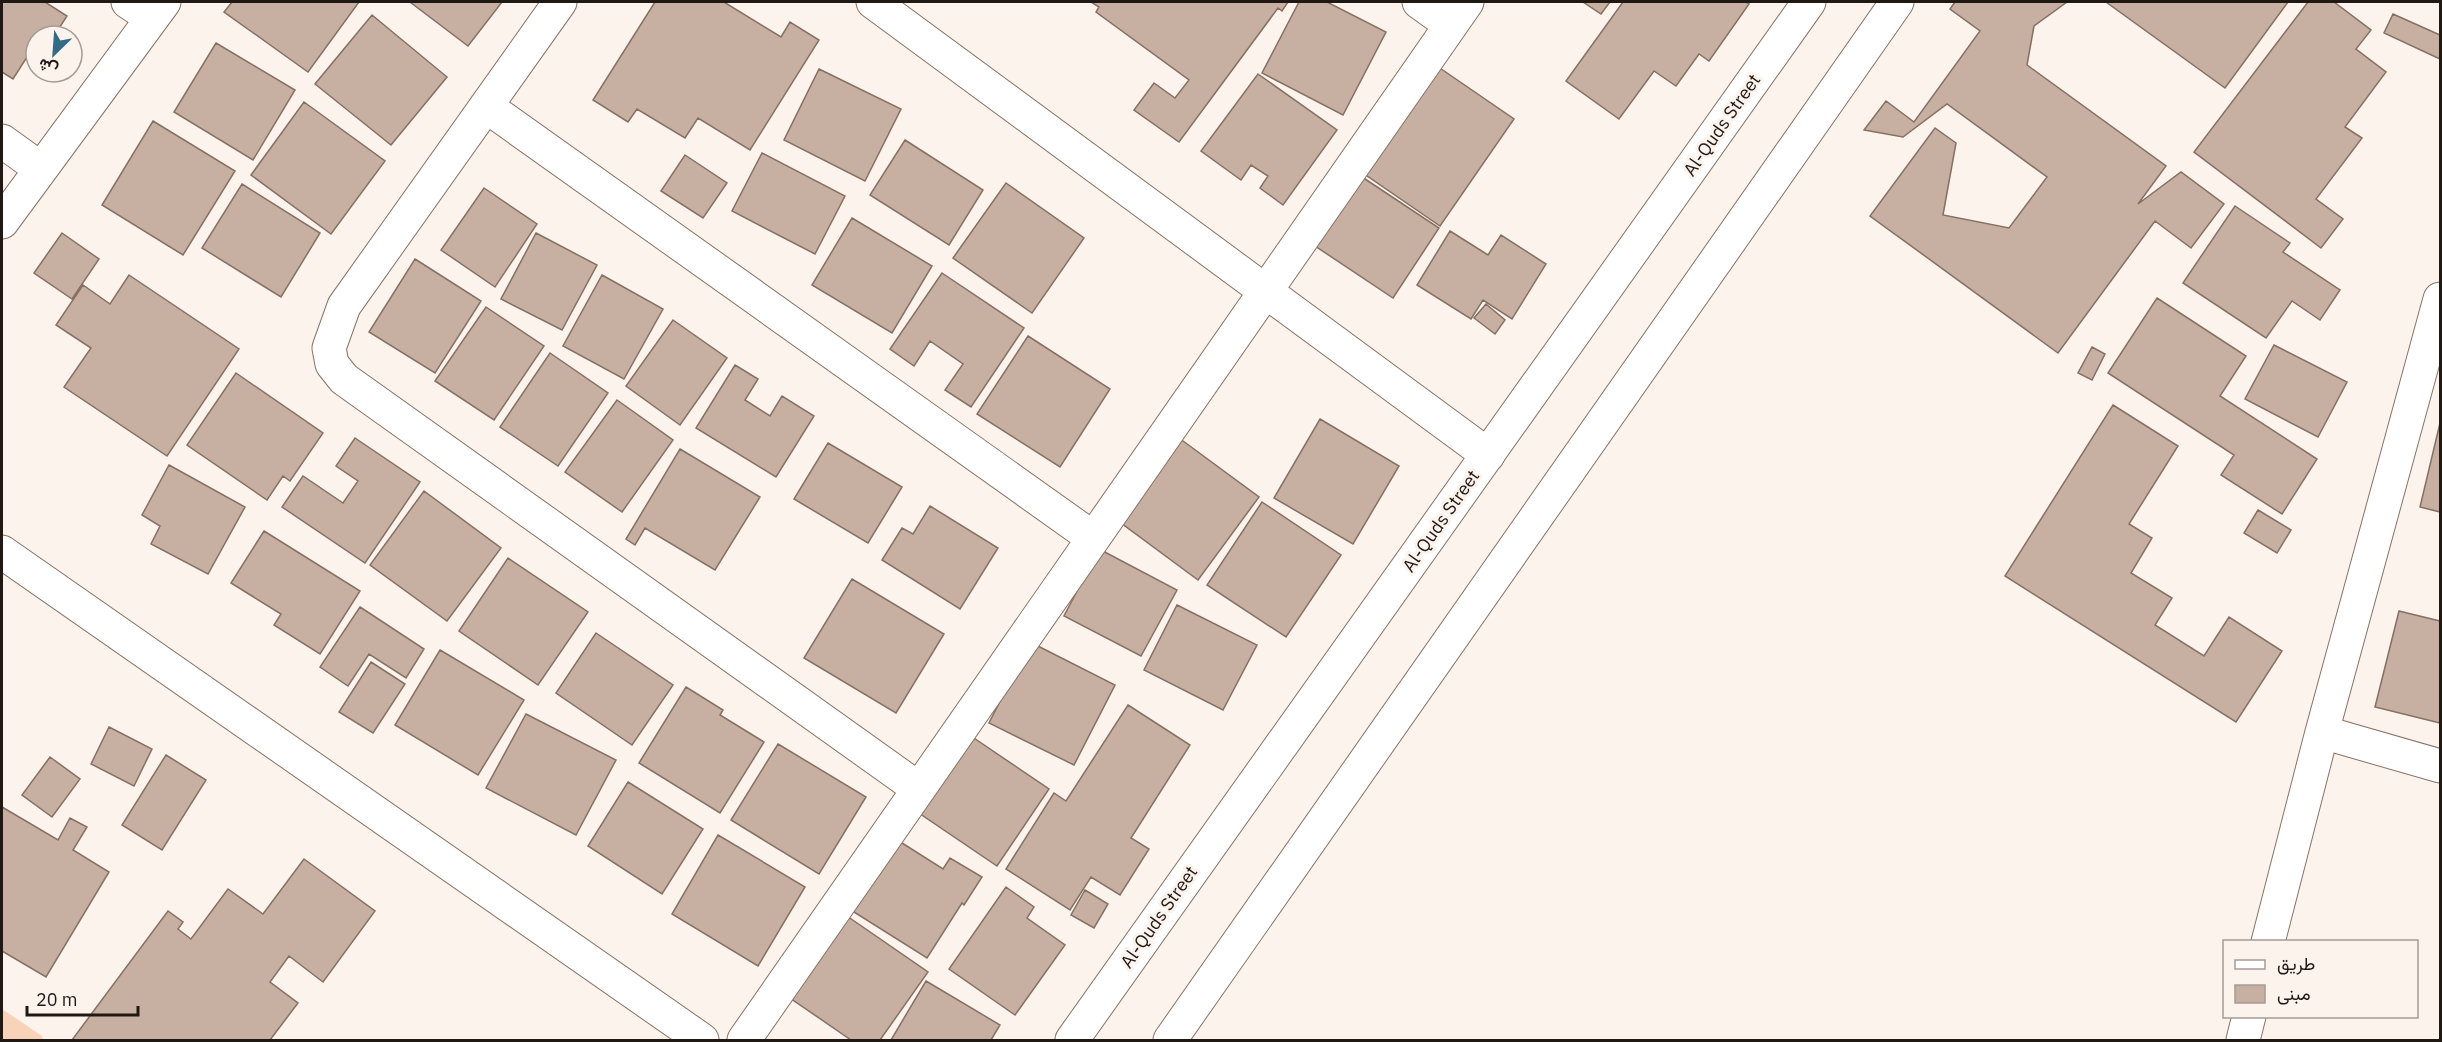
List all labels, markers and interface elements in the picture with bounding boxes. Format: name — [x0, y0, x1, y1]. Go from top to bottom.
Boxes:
north arrow — [24, 24, 84, 84]
text: ش — [35, 54, 61, 81]
street label: Al-Quds Street — [1678, 69, 1765, 180]
street label: Al-Quds Street — [1397, 465, 1484, 576]
street label: Al-Quds Street — [1115, 861, 1202, 972]
legend — [2223, 940, 2418, 1018]
text: طريق — [2277, 952, 2315, 975]
scale bar — [27, 979, 138, 1017]
text: مبنى — [2277, 982, 2311, 1005]
text: 20 m — [36, 988, 78, 1011]

